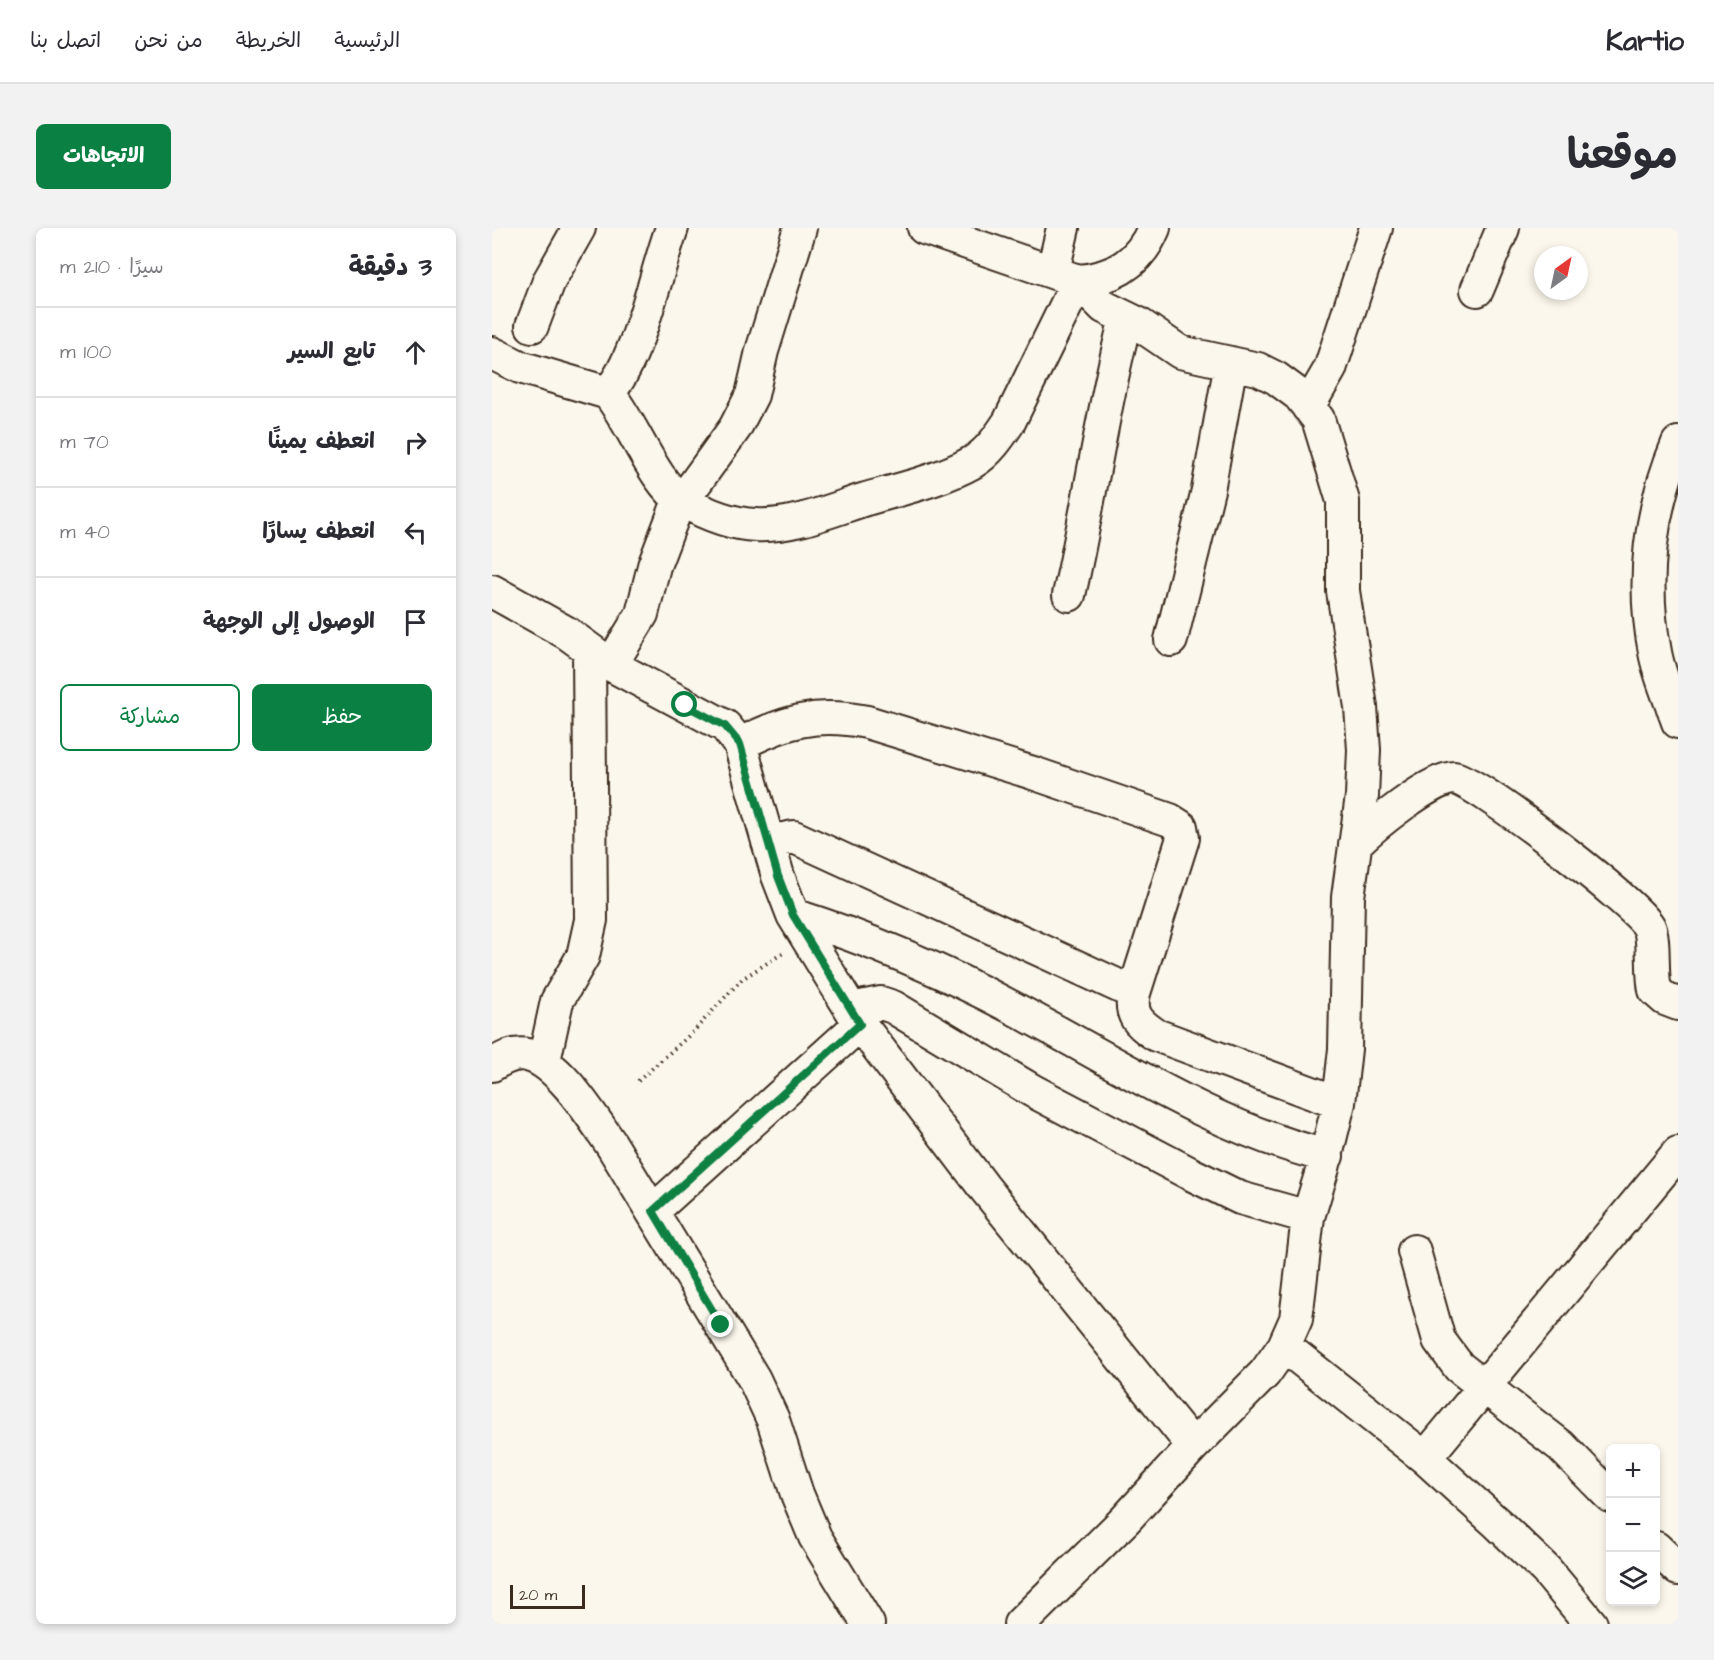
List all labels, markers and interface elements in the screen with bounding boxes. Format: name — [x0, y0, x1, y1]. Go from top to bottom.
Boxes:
text: Kartio — [1606, 22, 1684, 61]
text: اتصل بنا — [30, 26, 101, 55]
text: من نحن — [134, 26, 203, 55]
text: الخريطة — [236, 26, 301, 55]
text: الرئيسية — [334, 26, 400, 55]
button: الاتجاهات — [36, 124, 171, 189]
text: موقعنا — [1567, 127, 1678, 185]
north arrow — [1534, 246, 1588, 300]
text: 3 دقيقة — [348, 249, 432, 285]
text: سيرًا · 210 m — [60, 253, 164, 281]
text: تابع السير — [288, 336, 375, 367]
icon: ahead — [399, 336, 432, 369]
text: 100 m — [60, 338, 111, 366]
text: انعطف يمينًا — [268, 426, 375, 457]
icon: right — [399, 426, 432, 459]
text: 70 m — [60, 428, 109, 456]
text: انعطف يسارًا — [262, 516, 375, 547]
icon: left — [399, 516, 432, 549]
text: 40 m — [60, 518, 110, 546]
text: الوصول إلى الوجهة — [203, 606, 375, 637]
icon: arrive — [399, 606, 432, 639]
button: مشاركة — [60, 684, 240, 751]
button: حفظ — [252, 684, 432, 751]
route start — [671, 691, 697, 717]
route end — [707, 1311, 733, 1337]
map controls — [1606, 1444, 1660, 1606]
button: + — [1606, 1444, 1660, 1498]
button: − — [1606, 1498, 1660, 1552]
button: layers — [1606, 1552, 1660, 1606]
scale bar — [510, 1582, 585, 1610]
text: 20 m — [519, 1584, 557, 1606]

